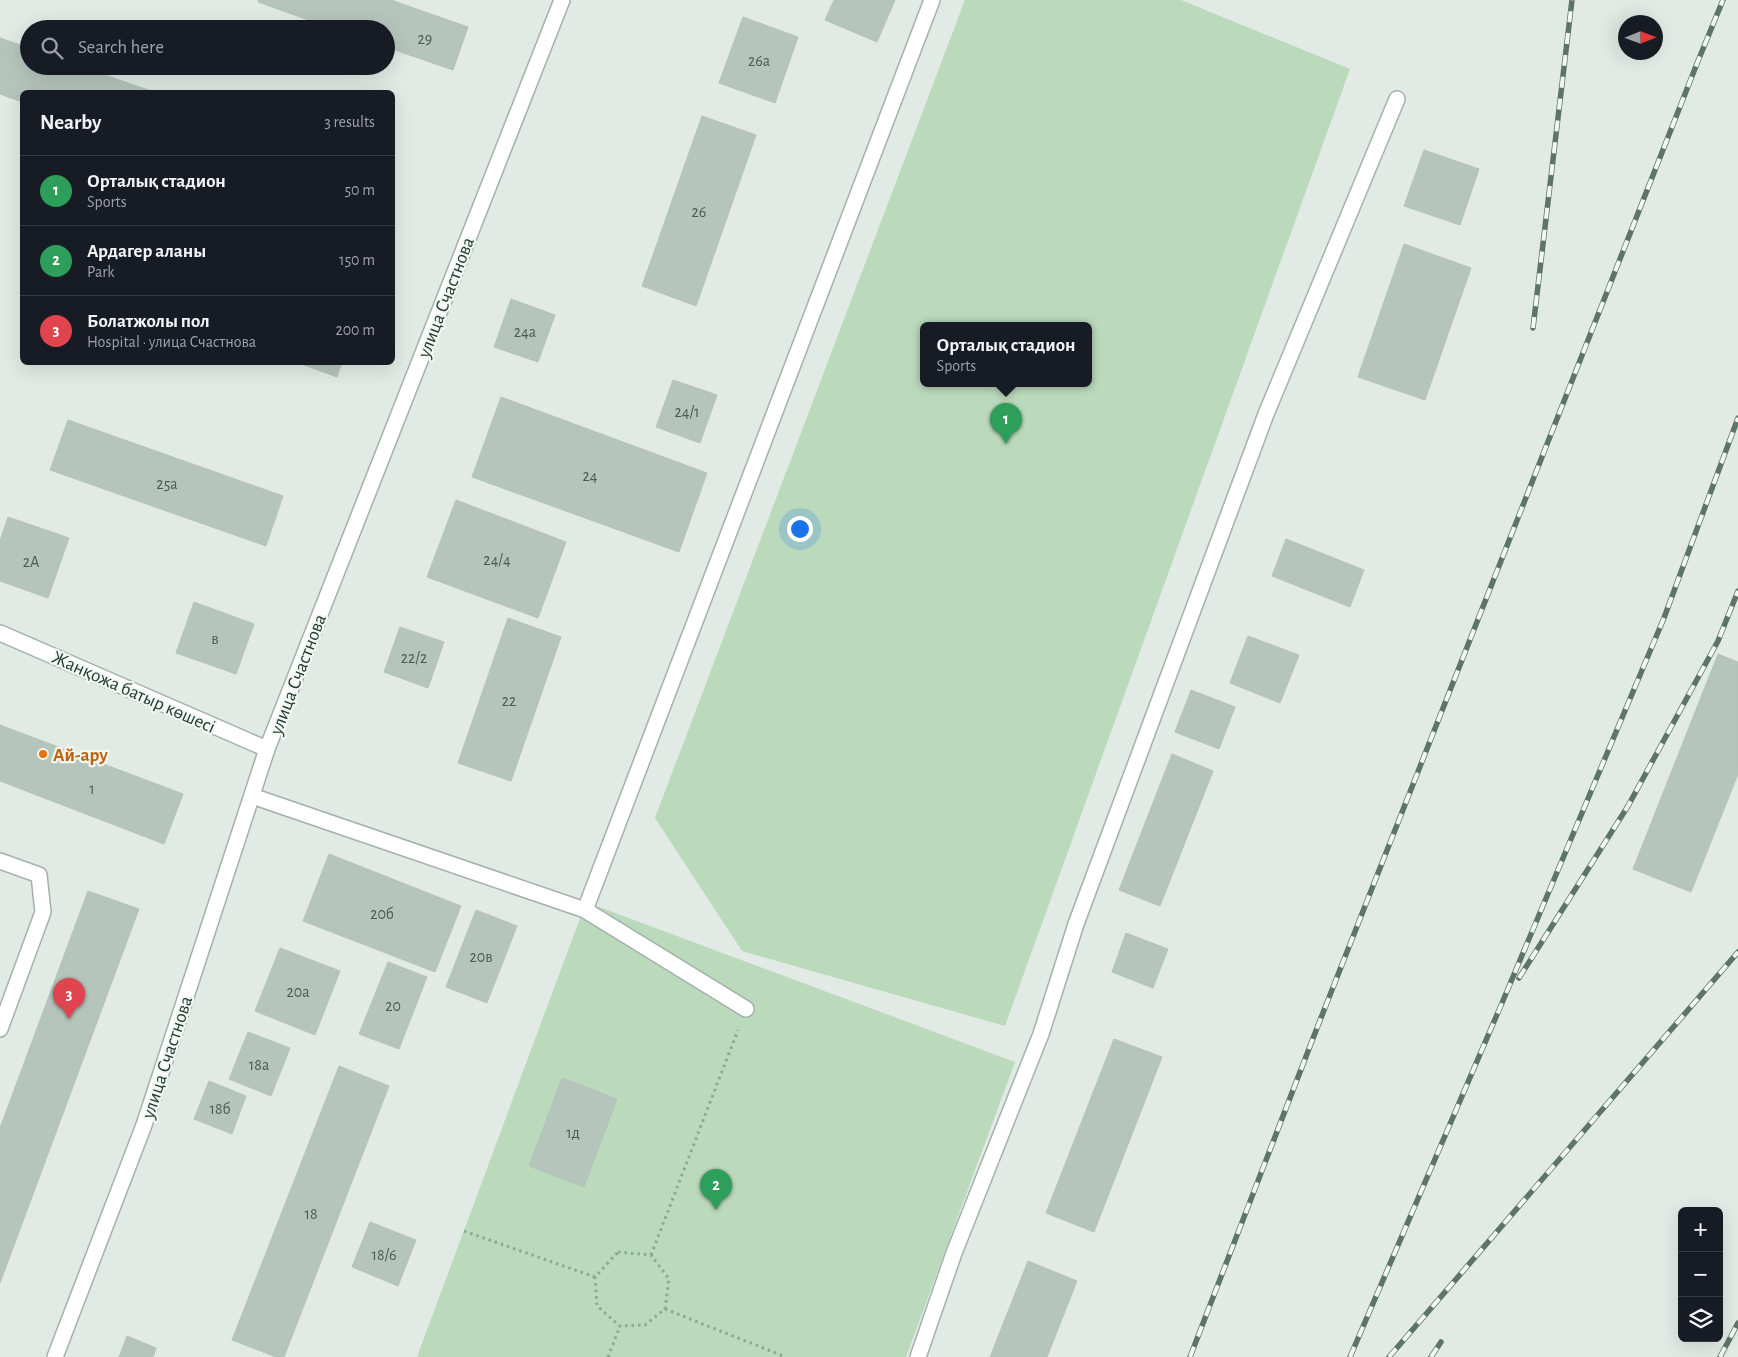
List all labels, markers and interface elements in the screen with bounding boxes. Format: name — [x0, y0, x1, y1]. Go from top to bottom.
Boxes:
north arrow — [1618, 15, 1663, 60]
search box — [20, 20, 395, 75]
house number: 29 — [418, 31, 432, 47]
icon: search — [38, 34, 66, 62]
text: Search here — [78, 38, 164, 57]
house number: 26а — [748, 53, 770, 69]
text: Nearby — [40, 112, 101, 133]
text: 3 results — [324, 114, 375, 130]
text: Орталық стадион — [87, 172, 226, 191]
text: 1 — [53, 182, 59, 198]
text: 50 m — [344, 182, 375, 198]
text: Sports — [87, 194, 127, 210]
house number: 26 — [692, 204, 706, 220]
street label: улица Счастнова — [414, 234, 478, 361]
text: Ардагер аланы — [87, 242, 206, 261]
text: 2 — [52, 252, 60, 268]
text: 150 m — [339, 252, 375, 268]
text: Park — [87, 264, 115, 280]
text: Болатжолы пол — [87, 312, 210, 331]
text: 3 — [53, 322, 59, 338]
text: 200 m — [335, 322, 375, 338]
popup — [920, 322, 1092, 387]
house number: 24а — [514, 324, 536, 340]
text: Hospital · улица Счастнова — [87, 334, 256, 350]
text: Орталық стадион — [937, 336, 1075, 355]
text: Sports — [937, 358, 976, 374]
pin: 1 — [990, 403, 1022, 444]
house number: 24/1 — [674, 404, 700, 420]
house number: 24 — [583, 468, 598, 484]
house number: 25а — [156, 476, 178, 492]
your location — [787, 516, 813, 542]
house number: 24/4 — [483, 552, 511, 568]
house number: 2А — [23, 554, 40, 570]
street label: улица Счастнова — [266, 611, 330, 738]
house number: в — [211, 631, 219, 647]
street label: Жанқожа батыр көшесі — [49, 648, 218, 737]
house number: 22/2 — [401, 650, 427, 666]
house number: 22 — [502, 693, 516, 709]
place label: Ай-ару — [53, 746, 108, 765]
marker: Ай-ару — [37, 748, 49, 760]
house number: 1 — [89, 781, 95, 797]
house number: 20б — [370, 906, 394, 922]
house number: 20в — [469, 949, 493, 965]
pin: 3 — [53, 978, 85, 1019]
house number: 20а — [286, 984, 310, 1000]
street label: улица Счастнова — [138, 994, 196, 1122]
house number: 20 — [385, 998, 401, 1014]
house number: 18а — [249, 1057, 269, 1073]
house number: 18б — [209, 1101, 231, 1117]
house number: 1д — [566, 1125, 580, 1141]
pin: 2 — [700, 1169, 732, 1210]
house number: 18 — [304, 1206, 318, 1222]
map controls — [1678, 1207, 1723, 1342]
button: + — [1678, 1207, 1723, 1252]
house number: 18/6 — [371, 1247, 397, 1263]
button: − — [1678, 1252, 1723, 1297]
button: layers — [1678, 1297, 1723, 1342]

